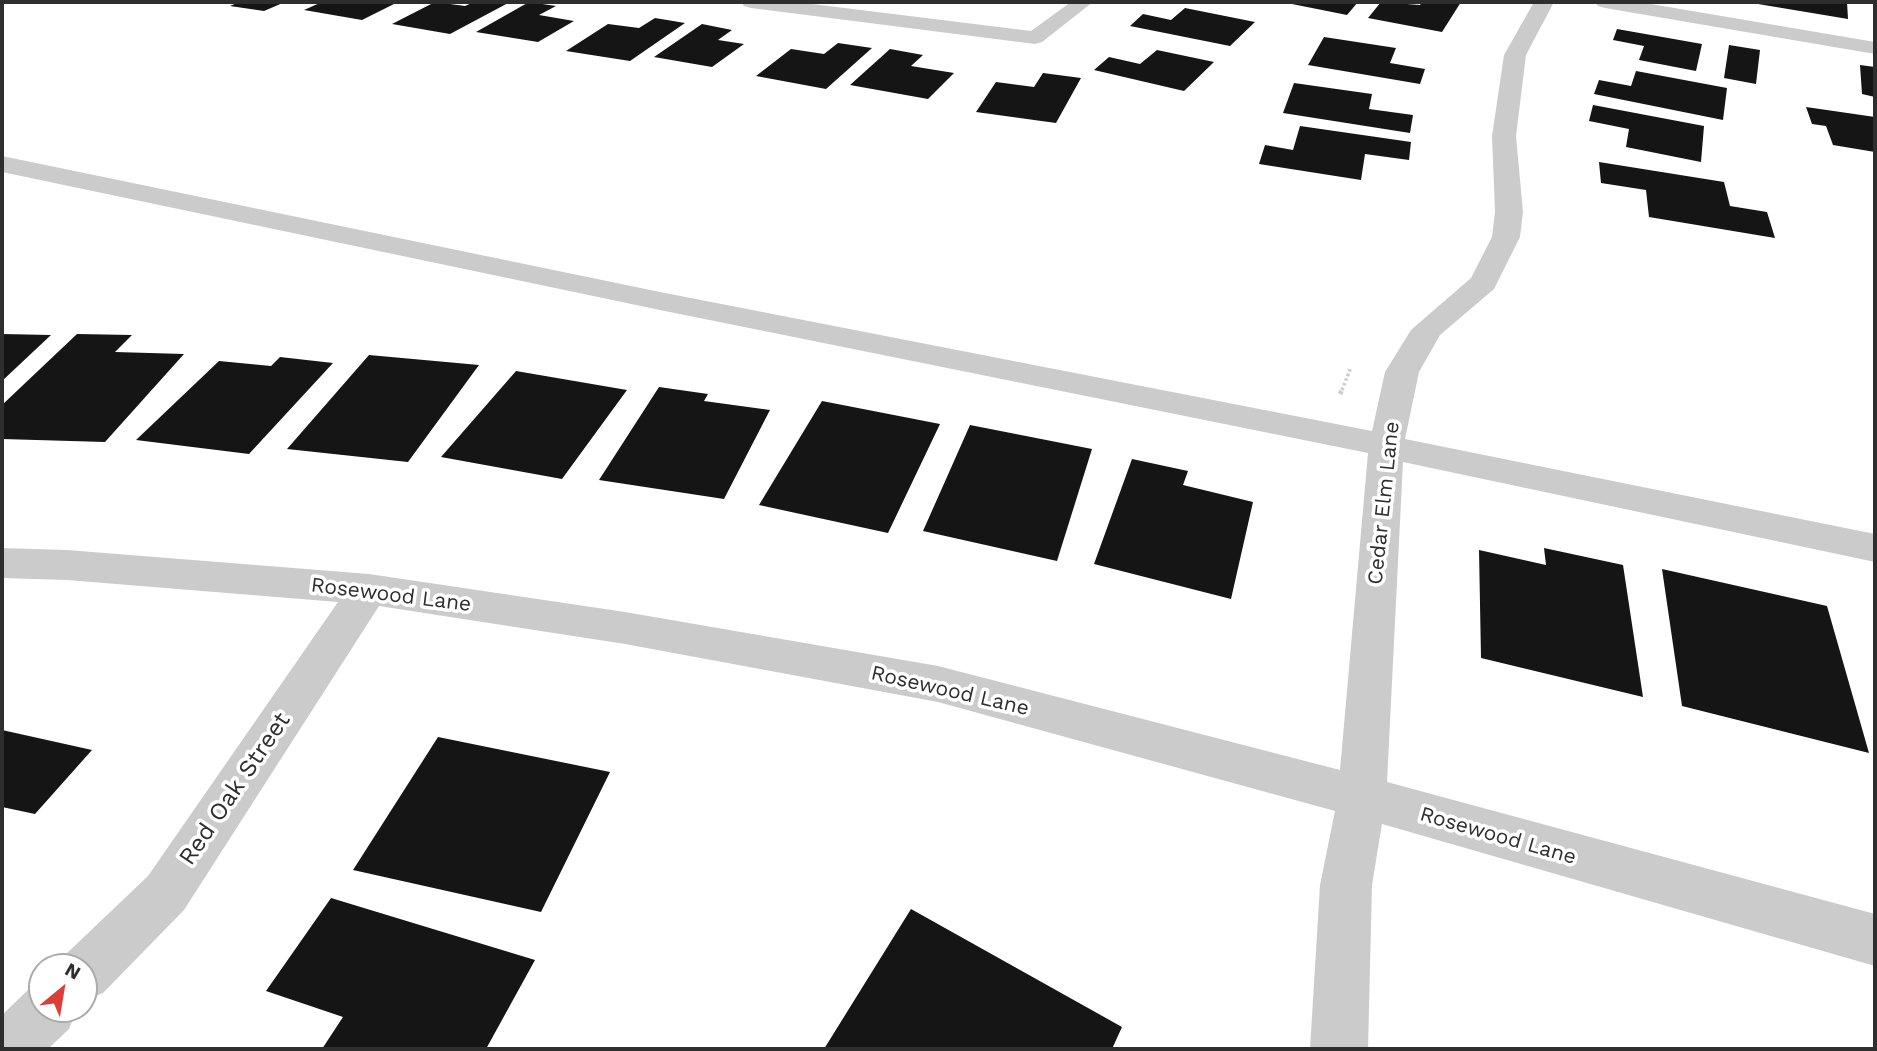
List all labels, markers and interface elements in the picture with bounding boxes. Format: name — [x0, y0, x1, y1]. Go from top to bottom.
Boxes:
street label: Cedar Elm Lane — [1363, 420, 1405, 586]
street label: Rosewood Lane — [309, 573, 473, 617]
street label: Rosewood Lane — [869, 661, 1031, 721]
street label: Red Oak Street — [173, 707, 297, 871]
street label: Rosewood Lane — [1417, 802, 1579, 870]
north arrow — [28, 953, 98, 1023]
text: N — [61, 958, 85, 985]

